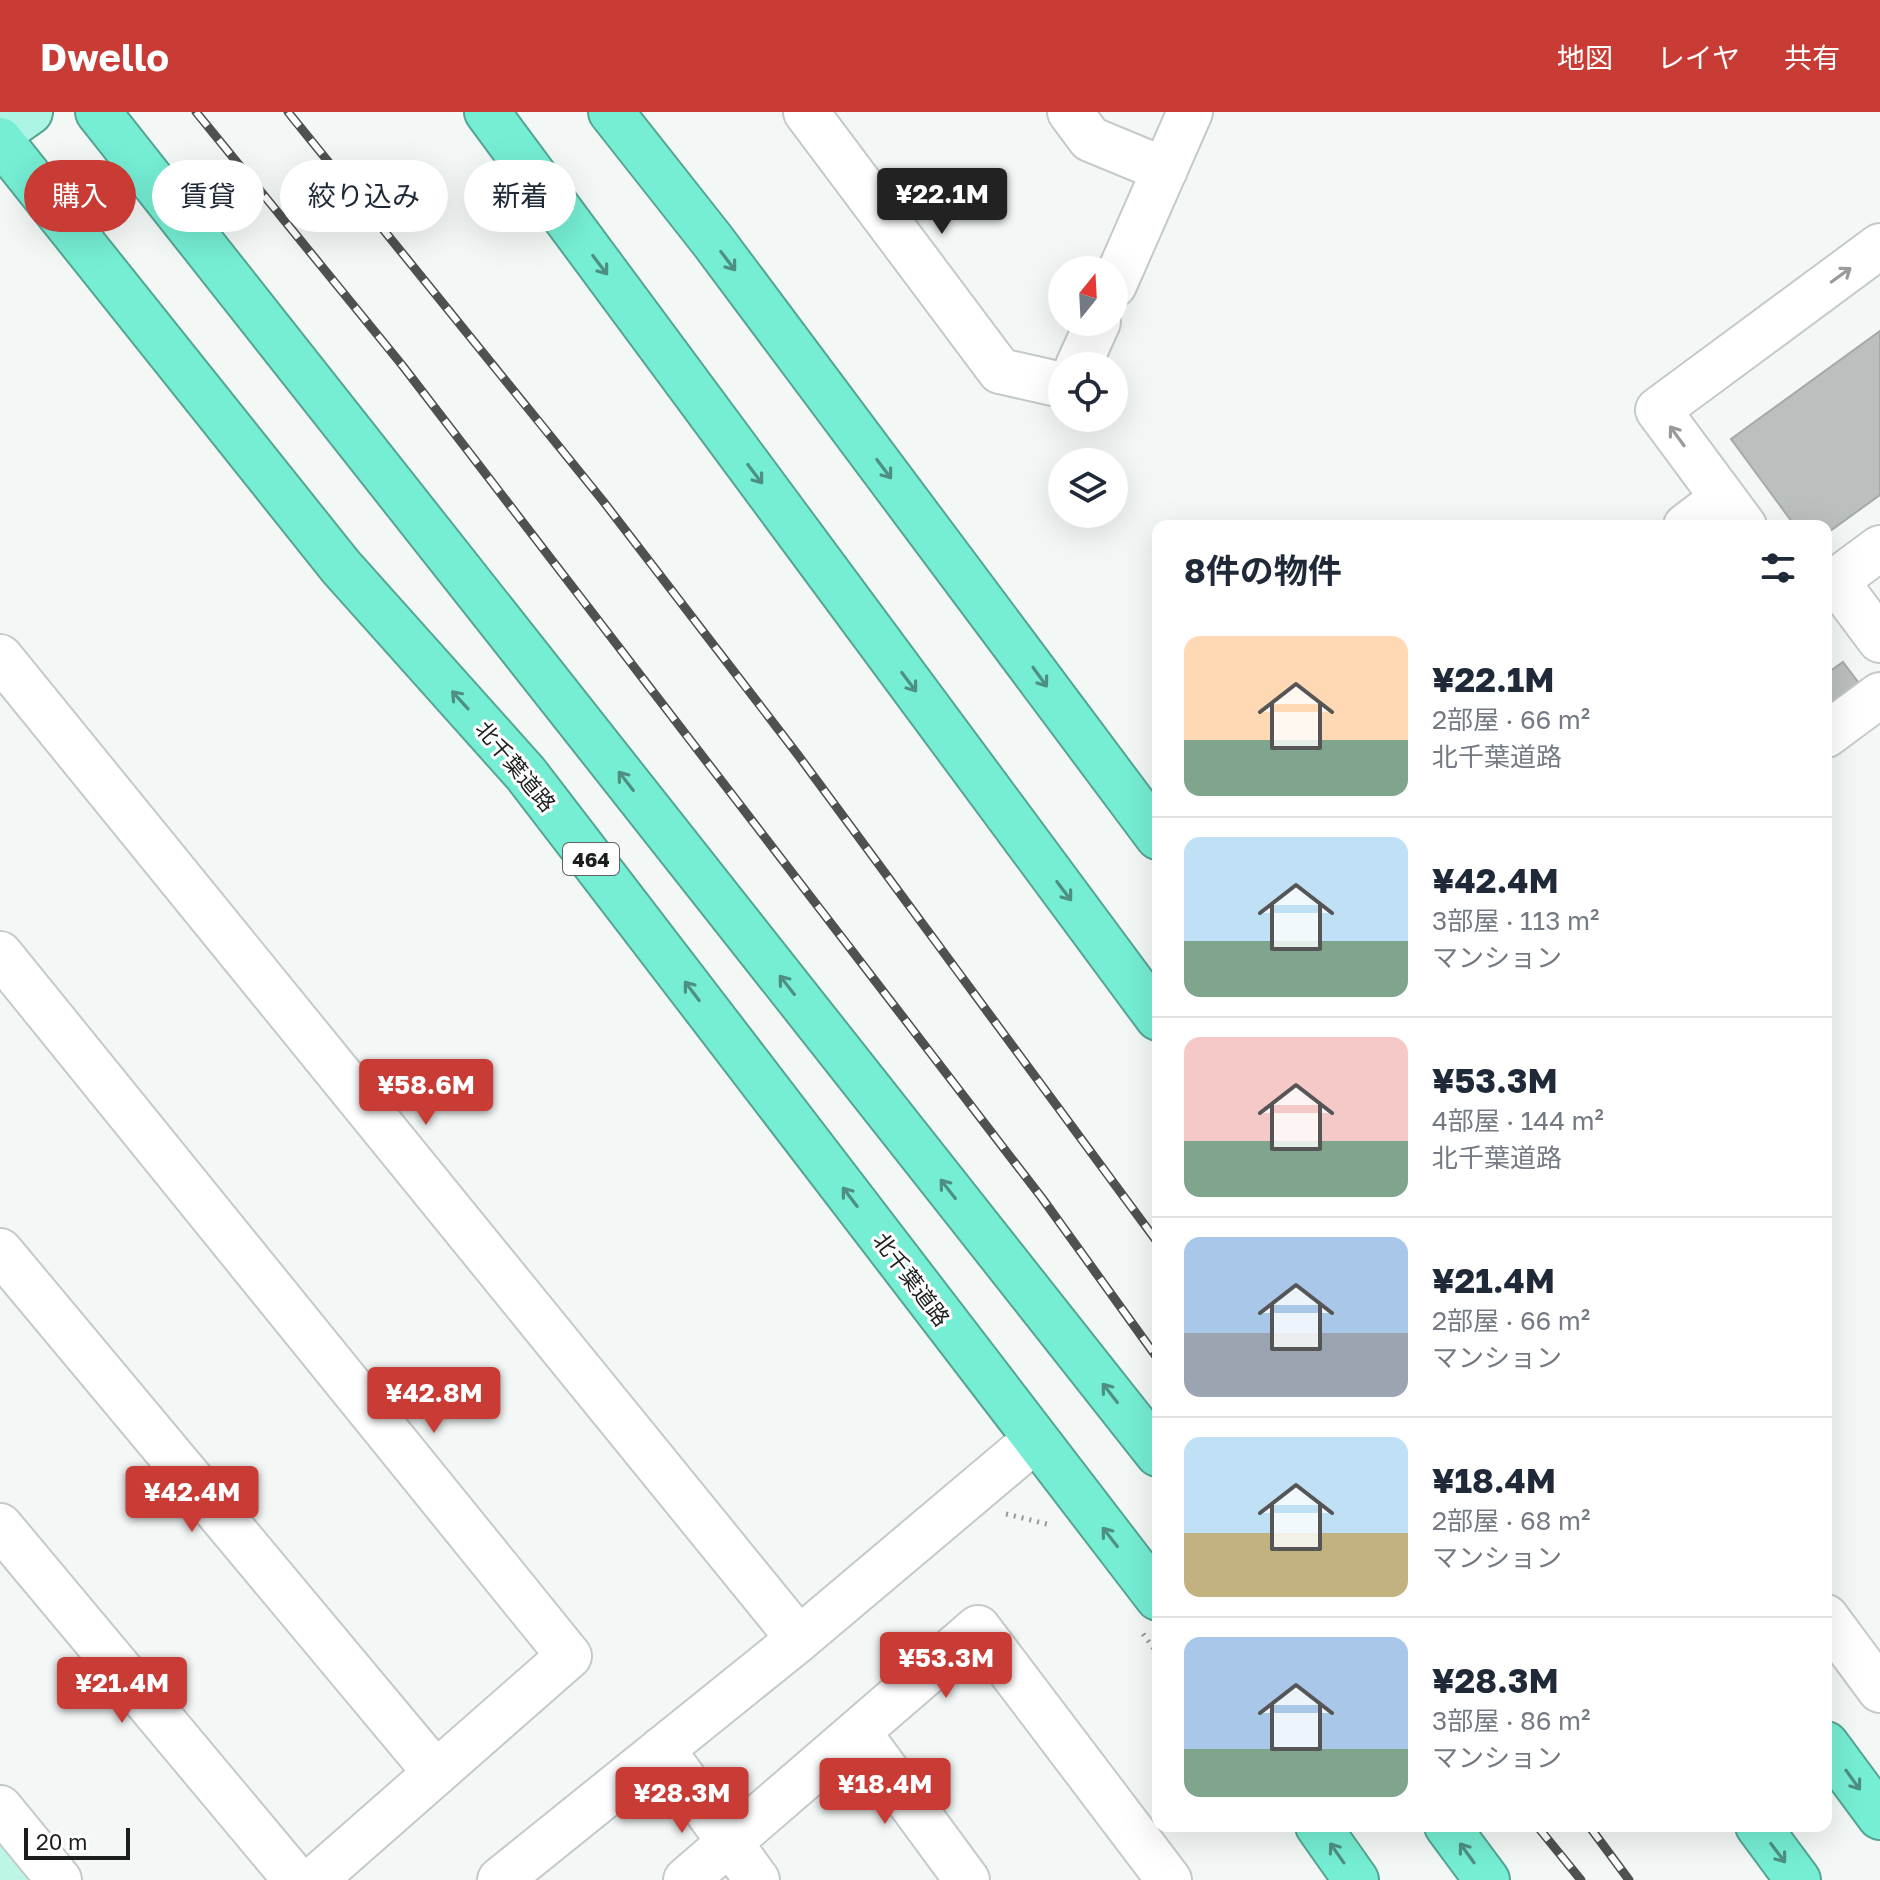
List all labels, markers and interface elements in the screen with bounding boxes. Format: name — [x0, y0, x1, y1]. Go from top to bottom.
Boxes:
text: Dwello — [40, 34, 169, 79]
text: 地図 — [1557, 41, 1613, 74]
text: レイヤ — [1657, 41, 1740, 74]
text: 共有 — [1784, 41, 1840, 74]
chip: 購入 — [24, 160, 136, 232]
chip: 賃貸 — [152, 160, 264, 232]
chip: 絞り込み — [280, 160, 448, 232]
chip: 新着 — [464, 160, 576, 232]
pin: ¥22.1M — [877, 168, 1007, 236]
text: ¥22.1M — [895, 178, 989, 209]
one-way arrow — [720, 250, 737, 271]
one-way arrow — [592, 253, 608, 275]
north arrow — [1048, 256, 1128, 336]
map controls — [1048, 256, 1128, 528]
one-way arrow — [1830, 267, 1851, 284]
button: locate — [1048, 352, 1128, 432]
one-way arrow — [1669, 425, 1685, 447]
button: layers — [1048, 448, 1128, 528]
one-way arrow — [876, 458, 893, 479]
one-way arrow — [746, 462, 763, 484]
icon: filters — [1756, 546, 1800, 590]
text: 8件の物件 — [1184, 550, 1342, 590]
text: ¥22.1M — [1432, 659, 1555, 699]
one-way arrow — [1032, 666, 1048, 688]
icon: home — [1248, 668, 1344, 764]
one-way arrow — [901, 671, 918, 693]
one-way arrow — [451, 690, 469, 710]
text: 2部屋 · 66 m² — [1432, 704, 1590, 735]
street label: 北千葉道路 — [470, 715, 562, 817]
text: 北千葉道路 — [1432, 741, 1562, 772]
one-way arrow — [617, 771, 634, 792]
road number: 464 — [563, 843, 619, 875]
text: ¥42.4M — [1432, 860, 1559, 900]
icon: home — [1248, 869, 1344, 965]
one-way arrow — [1056, 880, 1073, 902]
text: 3部屋 · 113 m² — [1432, 905, 1599, 936]
text: マンション — [1432, 942, 1562, 973]
one-way arrow — [778, 975, 796, 996]
one-way arrow — [683, 981, 700, 1002]
pin: ¥58.6M — [361, 1059, 491, 1127]
text: ¥53.3M — [1432, 1060, 1558, 1100]
text: ¥58.6M — [377, 1069, 475, 1100]
icon: home — [1248, 1069, 1344, 1165]
text: 4部屋 · 144 m² — [1432, 1105, 1604, 1136]
text: 北千葉道路 — [1432, 1142, 1562, 1173]
one-way arrow — [940, 1179, 957, 1200]
one-way arrow — [841, 1187, 858, 1208]
street label: 北千葉道路 — [868, 1227, 956, 1331]
text: ¥21.4M — [1432, 1260, 1555, 1300]
icon: home — [1248, 1269, 1344, 1365]
text: 2部屋 · 66 m² — [1432, 1305, 1590, 1336]
text: マンション — [1432, 1342, 1562, 1373]
pin: ¥42.8M — [369, 1367, 499, 1435]
text: ¥42.8M — [385, 1377, 483, 1408]
one-way arrow — [1101, 1383, 1118, 1404]
text: ¥18.4M — [1432, 1460, 1556, 1500]
pin: ¥42.4M — [127, 1466, 257, 1534]
icon: home — [1248, 1469, 1344, 1565]
text: ¥42.4M — [144, 1476, 240, 1507]
text: 2部屋 · 68 m² — [1432, 1505, 1590, 1536]
one-way arrow — [1102, 1527, 1119, 1548]
text: マンション — [1432, 1542, 1562, 1573]
pin: ¥53.3M — [881, 1632, 1011, 1700]
text: ¥53.3M — [898, 1642, 994, 1673]
pin: ¥21.4M — [57, 1657, 187, 1725]
text: ¥28.3M — [1432, 1660, 1559, 1700]
text: ¥21.4M — [75, 1667, 169, 1698]
icon: home — [1248, 1669, 1344, 1765]
text: 3部屋 · 86 m² — [1432, 1705, 1590, 1736]
text: マンション — [1432, 1742, 1562, 1773]
pin: ¥18.4M — [820, 1758, 950, 1826]
pin: ¥28.3M — [617, 1767, 747, 1835]
text: ¥18.4M — [838, 1768, 932, 1799]
one-way arrow — [1845, 1769, 1861, 1791]
text: ¥28.3M — [634, 1777, 730, 1808]
scale bar — [24, 1824, 130, 1860]
text: 20 m — [36, 1828, 87, 1855]
one-way arrow — [1769, 1842, 1786, 1863]
one-way arrow — [1329, 1843, 1346, 1864]
one-way arrow — [1459, 1843, 1476, 1864]

